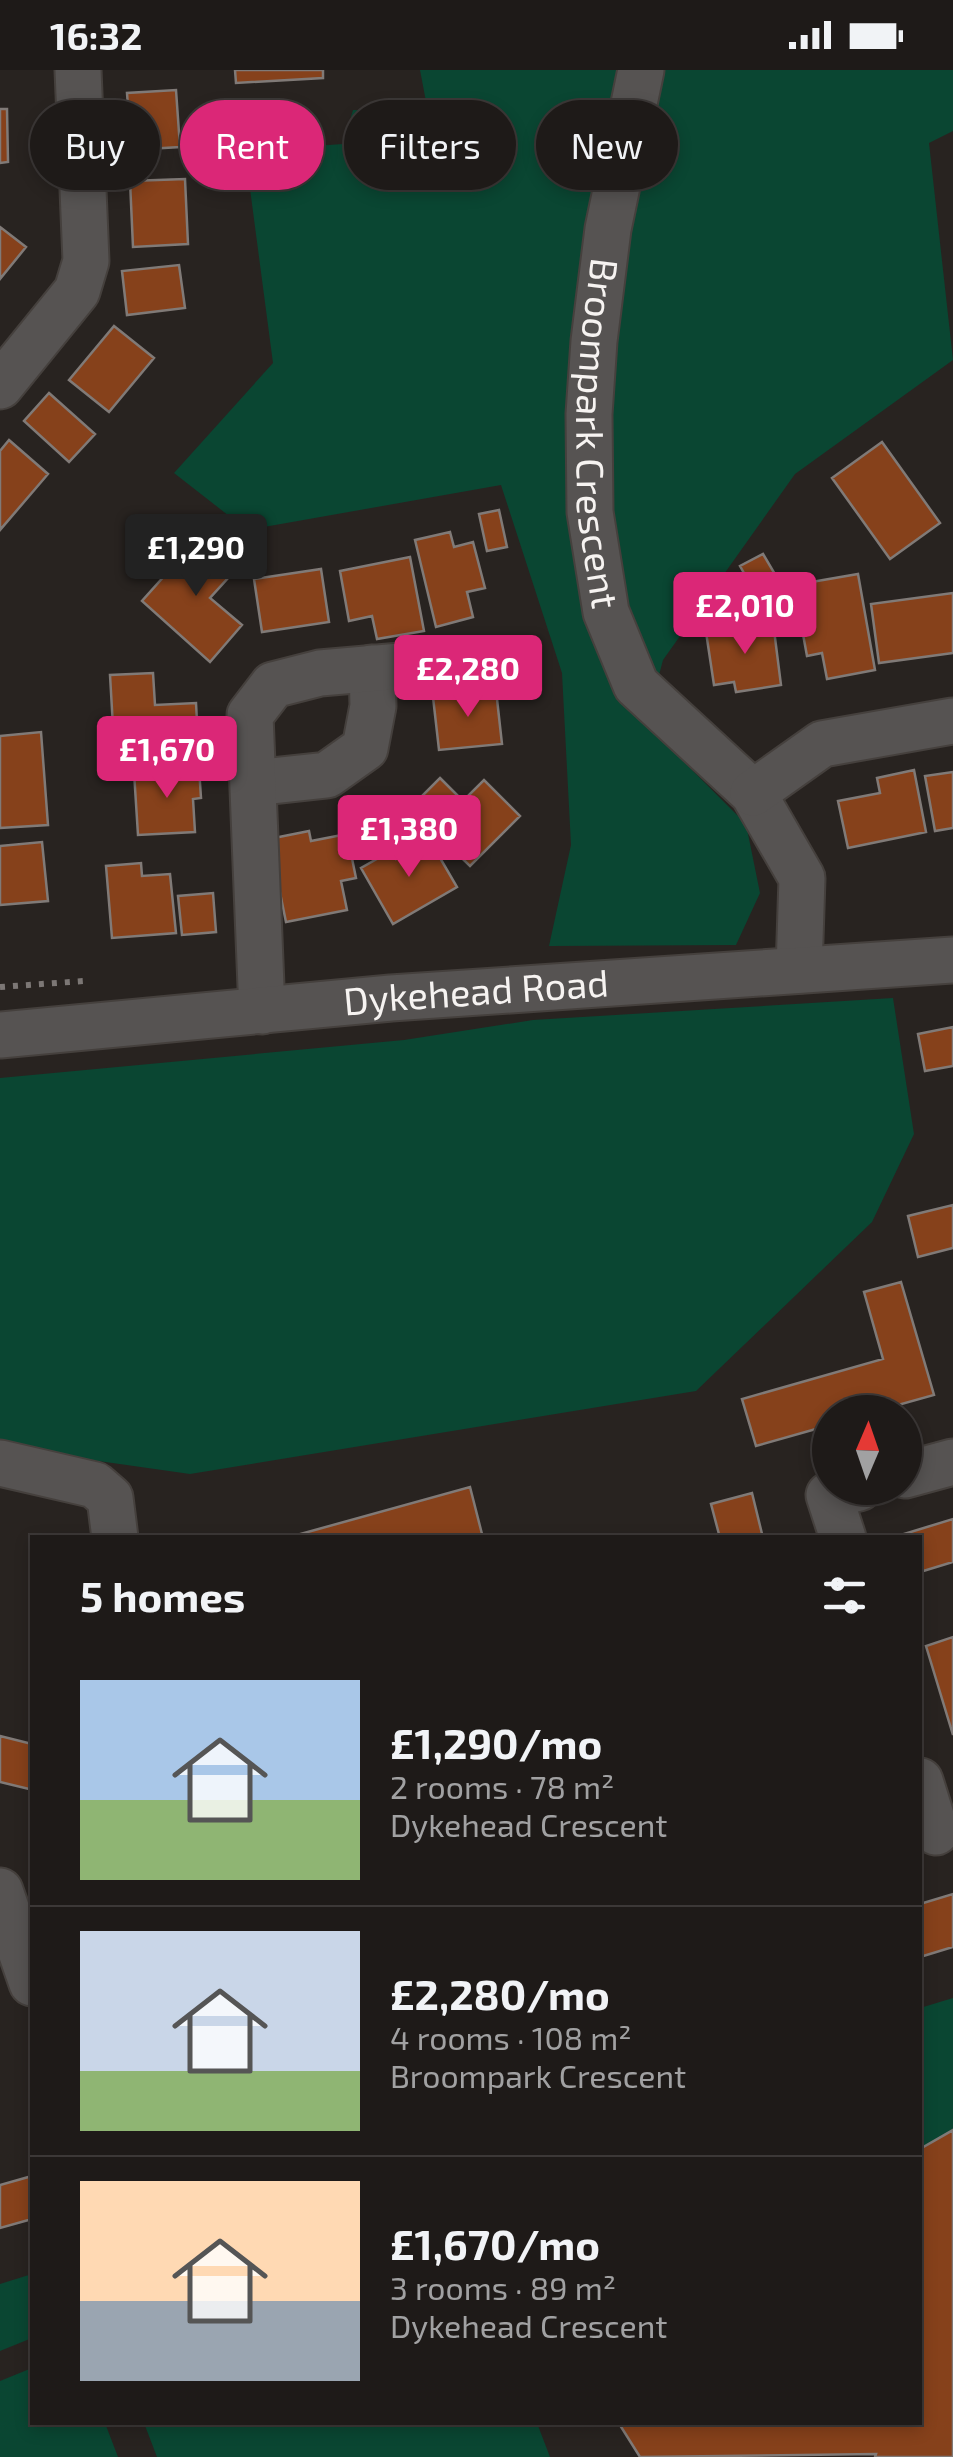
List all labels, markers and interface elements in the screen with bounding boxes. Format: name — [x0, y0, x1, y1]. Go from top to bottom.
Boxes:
text: 16:32 — [50, 12, 142, 58]
chip: Buy — [30, 100, 160, 190]
chip: Rent — [180, 100, 324, 190]
chip: Filters — [344, 100, 516, 190]
chip: New — [536, 100, 678, 190]
street label: Broompark Crescent — [568, 256, 630, 612]
pin: £1,290 — [115, 514, 277, 599]
text: £1,290 — [147, 527, 245, 565]
pin: £2,010 — [664, 572, 826, 657]
text: £2,010 — [695, 585, 795, 623]
pin: £2,280 — [387, 635, 549, 720]
text: £2,280 — [416, 648, 520, 686]
pin: £1,670 — [86, 716, 248, 801]
text: £1,670 — [119, 729, 215, 767]
pin: £1,380 — [328, 795, 490, 880]
text: £1,380 — [360, 808, 458, 846]
street label: Dykehead Road — [341, 958, 610, 1023]
north arrow — [812, 1395, 922, 1505]
map controls — [812, 1395, 922, 1505]
icon: filters — [817, 1568, 872, 1623]
text: 5 homes — [80, 1570, 245, 1620]
text: £1,290/mo — [390, 1717, 602, 1767]
icon: home — [160, 1720, 280, 1840]
text: 2 rooms · 78 m² — [390, 1767, 614, 1805]
text: Dykehead Crescent — [390, 1805, 667, 1843]
text: £2,280/mo — [390, 1968, 610, 2018]
icon: home — [160, 1971, 280, 2091]
text: 4 rooms · 108 m² — [390, 2018, 632, 2056]
text: Broompark Crescent — [390, 2056, 686, 2094]
text: £1,670/mo — [390, 2218, 600, 2268]
icon: home — [160, 2221, 280, 2341]
text: 3 rooms · 89 m² — [390, 2268, 616, 2306]
text: Dykehead Crescent — [390, 2306, 667, 2344]

